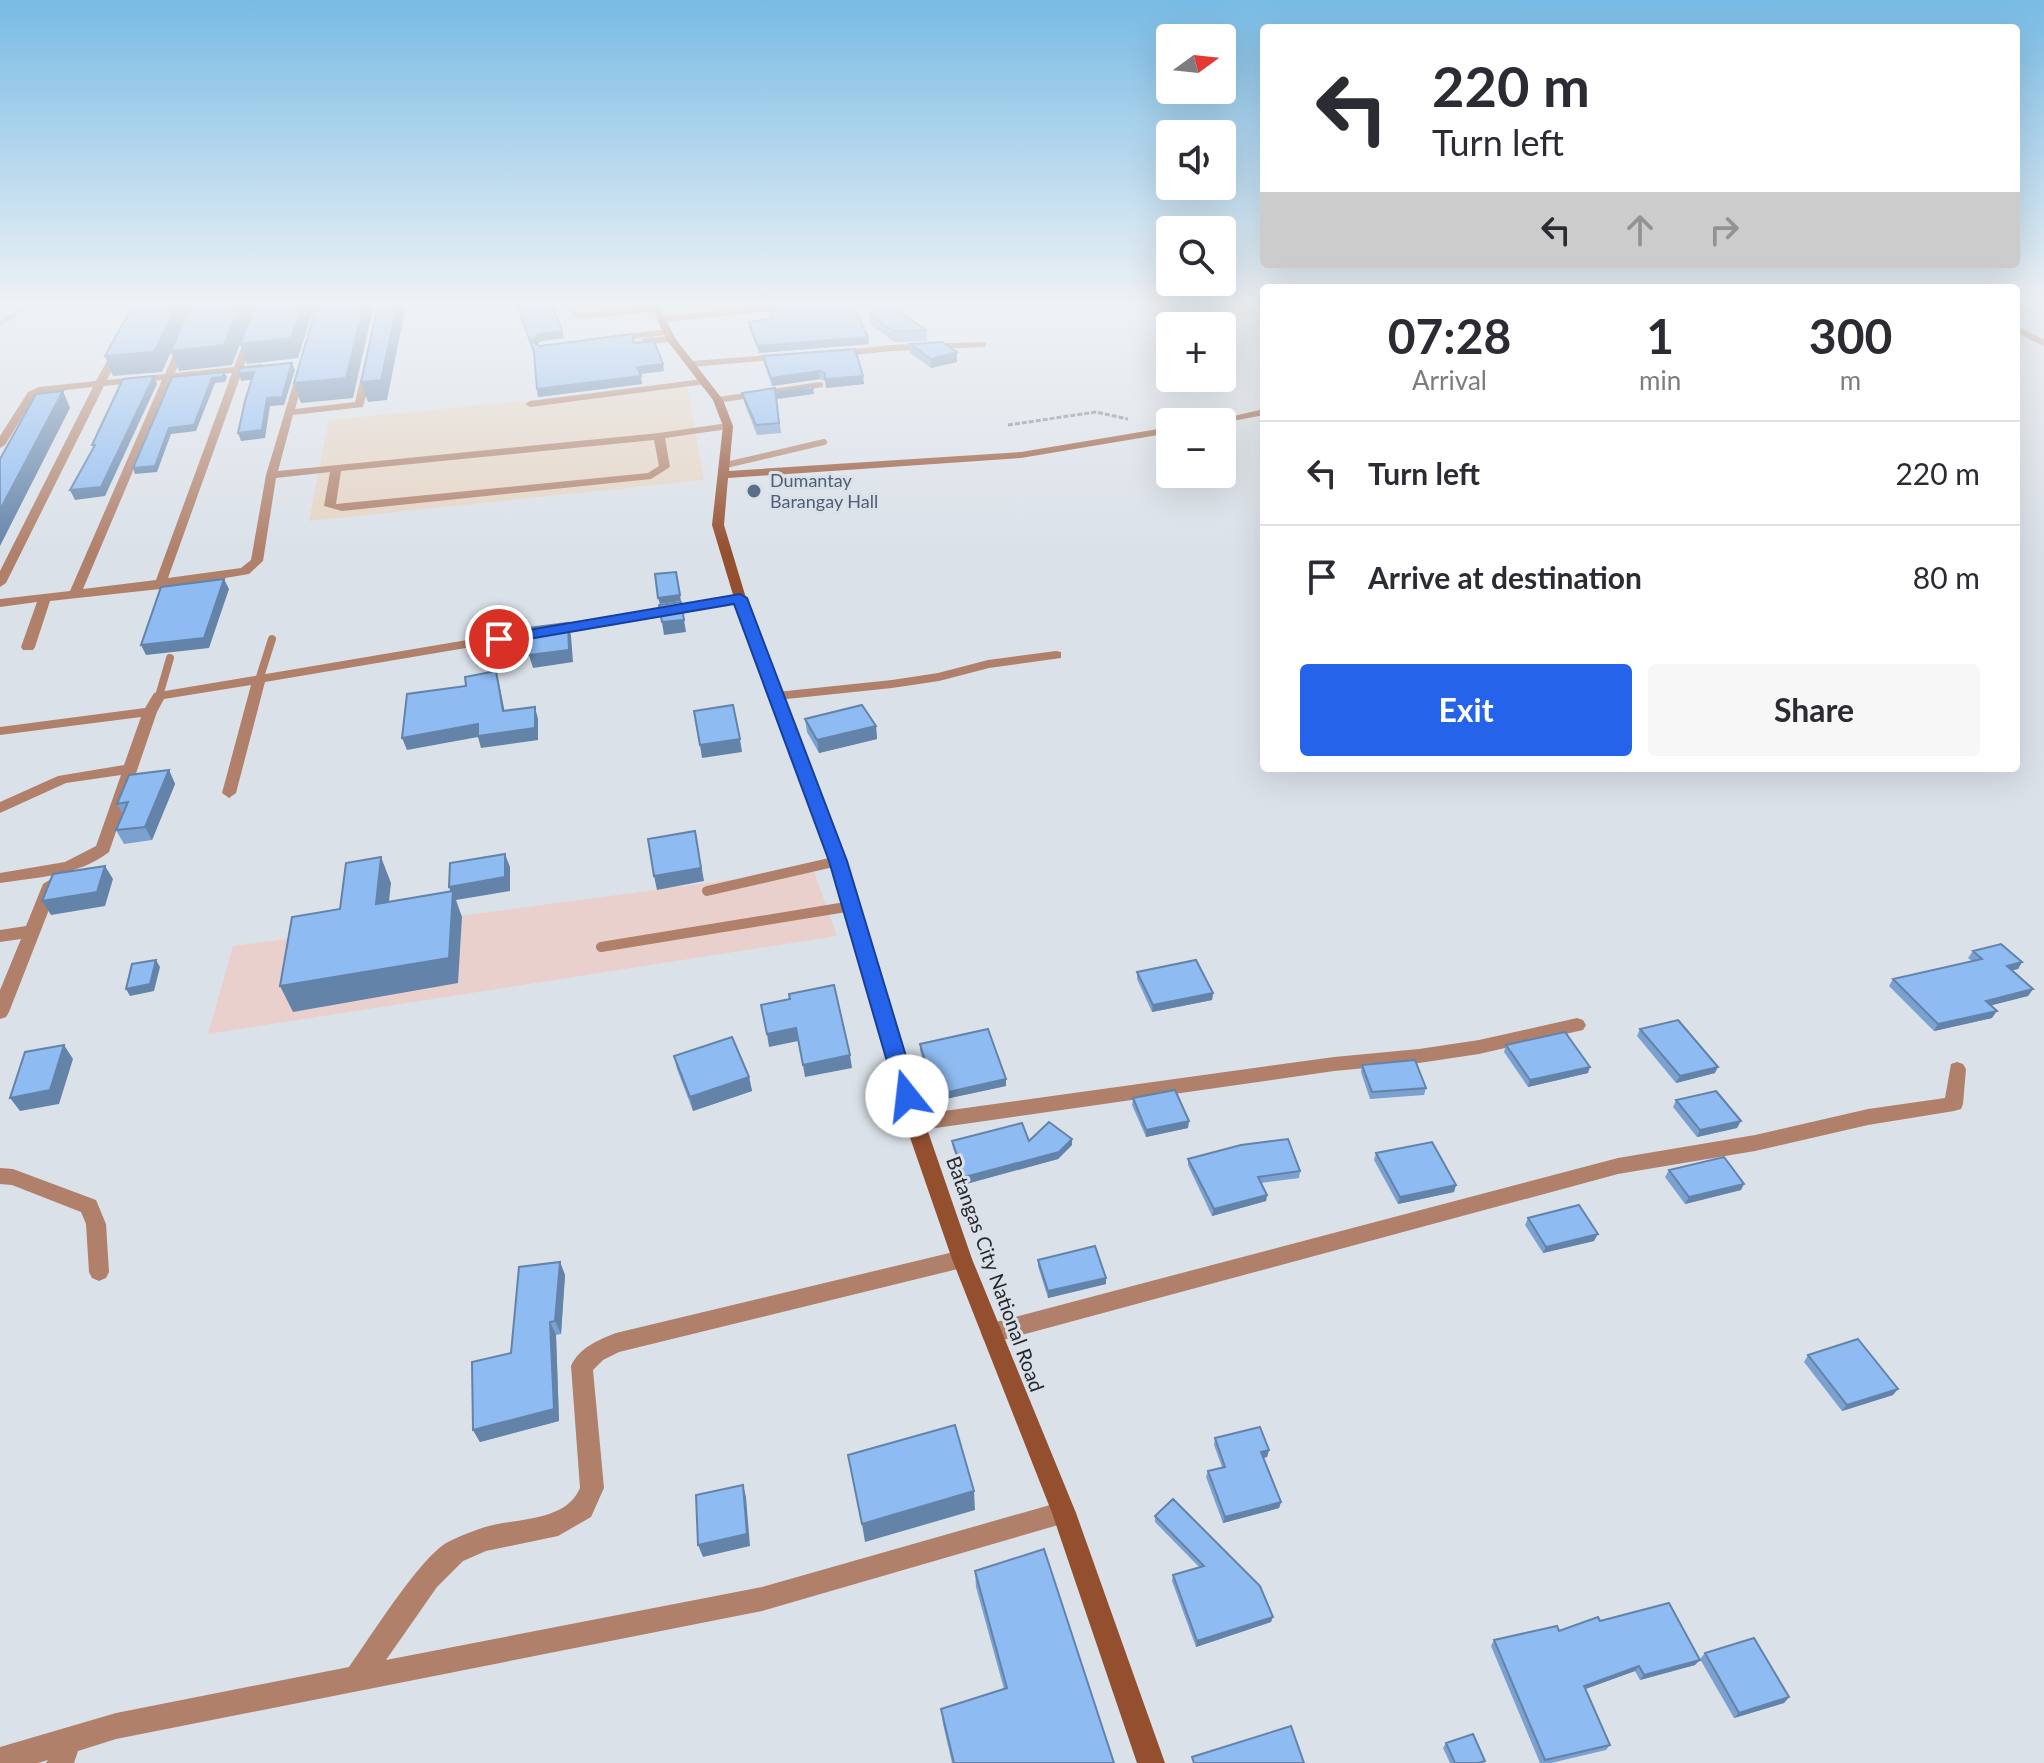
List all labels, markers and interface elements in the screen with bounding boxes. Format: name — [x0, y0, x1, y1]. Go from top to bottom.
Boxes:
north arrow — [1156, 24, 1236, 104]
map controls — [1156, 24, 1236, 488]
text: 220 m — [1432, 52, 1590, 119]
icon: left — [1300, 56, 1404, 160]
button: sound — [1156, 120, 1236, 200]
text: Turn left — [1432, 120, 1564, 164]
icon: left — [1534, 208, 1578, 252]
icon: ahead — [1618, 208, 1662, 252]
icon: right — [1702, 208, 1746, 252]
button: search — [1156, 216, 1236, 296]
text: 07:28 — [1388, 307, 1511, 364]
text: 1 — [1646, 307, 1674, 364]
text: 300 — [1809, 307, 1892, 364]
button: + — [1156, 312, 1236, 392]
text: Arrival — [1412, 364, 1487, 396]
text: min — [1639, 364, 1681, 396]
text: m — [1840, 364, 1861, 396]
button: − — [1156, 408, 1236, 488]
icon: left — [1300, 451, 1344, 495]
text: Turn left — [1368, 455, 1480, 491]
text: 220 m — [1895, 455, 1980, 491]
place label: Dumantay Barangay Hall — [770, 469, 878, 512]
marker: Dumantay Barangay Hall — [745, 482, 763, 500]
icon: arrive — [1300, 555, 1344, 599]
text: Arrive at destination — [1368, 559, 1642, 595]
text: 80 m — [1913, 559, 1980, 595]
pin — [465, 605, 533, 673]
icon: arrive — [477, 617, 521, 661]
button: Exit — [1300, 664, 1632, 756]
button: Share — [1648, 664, 1980, 756]
position arrow — [865, 1054, 949, 1138]
street label: Batangas City National Road — [942, 1153, 1050, 1395]

